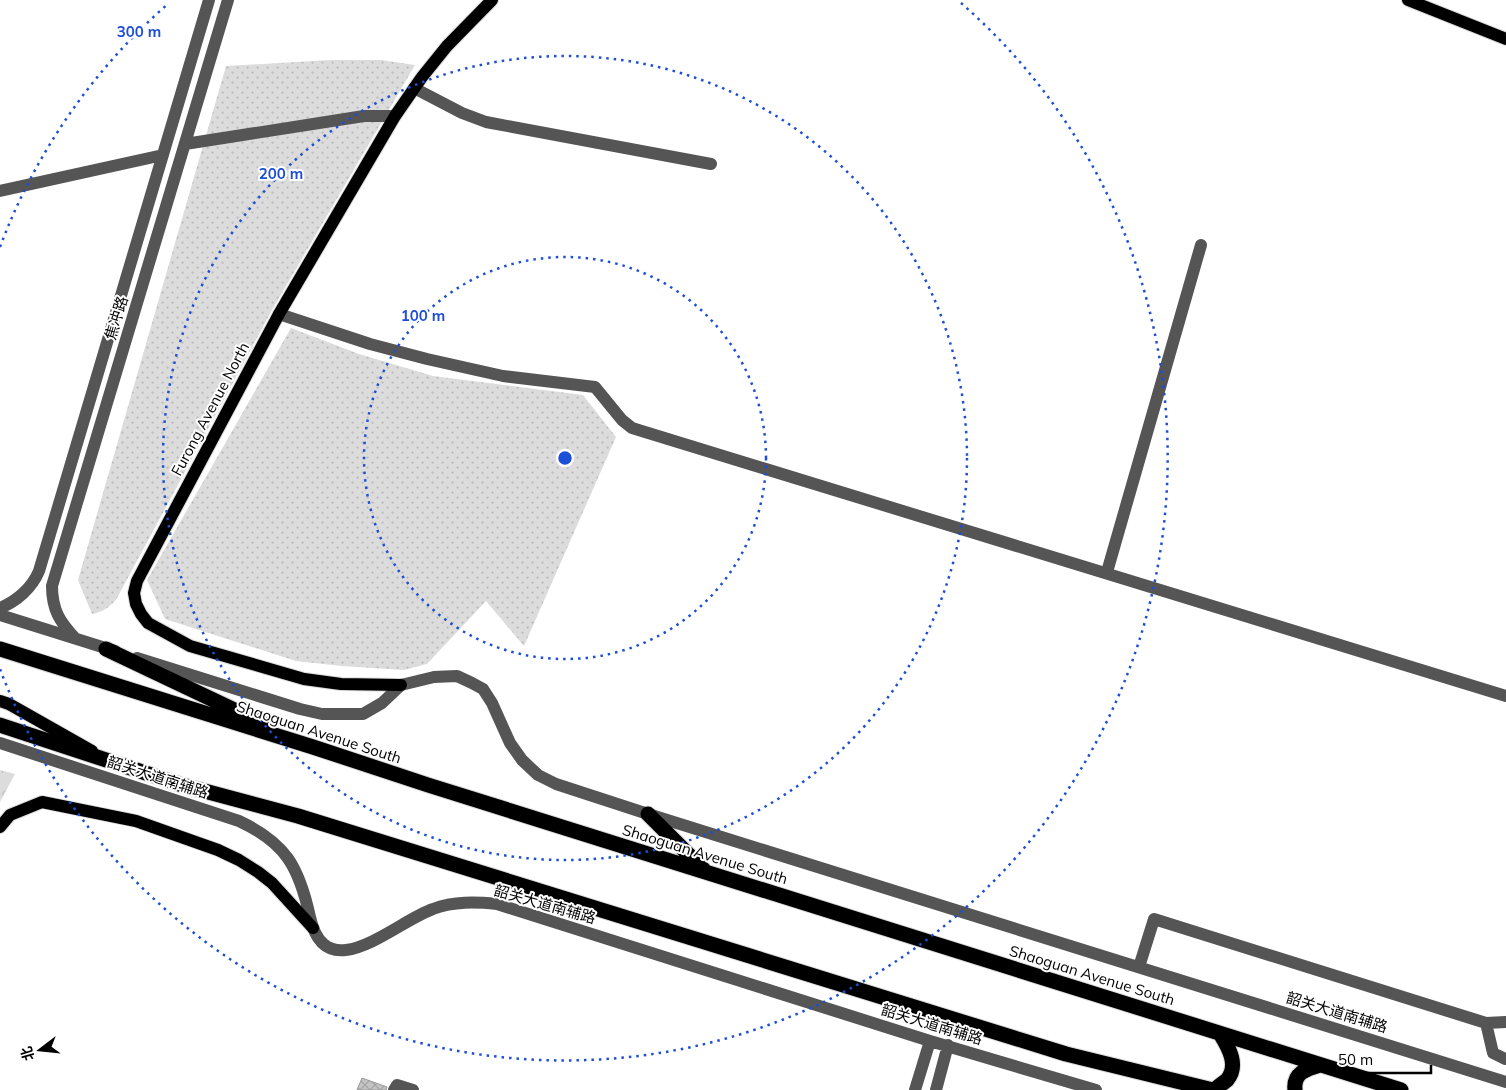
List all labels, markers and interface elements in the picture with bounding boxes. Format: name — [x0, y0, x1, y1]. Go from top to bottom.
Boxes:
text: 300 m — [117, 22, 161, 41]
text: 200 m — [259, 164, 303, 183]
street label: 焦冲路 — [100, 294, 132, 342]
text: 100 m — [401, 306, 445, 325]
street label: Furong Avenue North — [167, 339, 253, 479]
centre of rings — [556, 449, 574, 467]
street label: Shaoguan Avenue South — [234, 696, 404, 768]
street label: 韶关大道南辅路 — [105, 752, 211, 802]
street label: Shaoguan Avenue South — [620, 820, 790, 888]
street label: 韶关大道南辅路 — [492, 880, 598, 928]
street label: Shaoguan Avenue South — [1007, 941, 1177, 1009]
street label: 韶关大道南辅路 — [1284, 988, 1390, 1036]
street label: 韶关大道南辅路 — [879, 1000, 985, 1048]
north arrow — [15, 1025, 65, 1075]
scale bar — [1331, 1042, 1431, 1074]
text: 北 — [17, 1044, 38, 1063]
text: 50 m — [1338, 1050, 1373, 1069]

